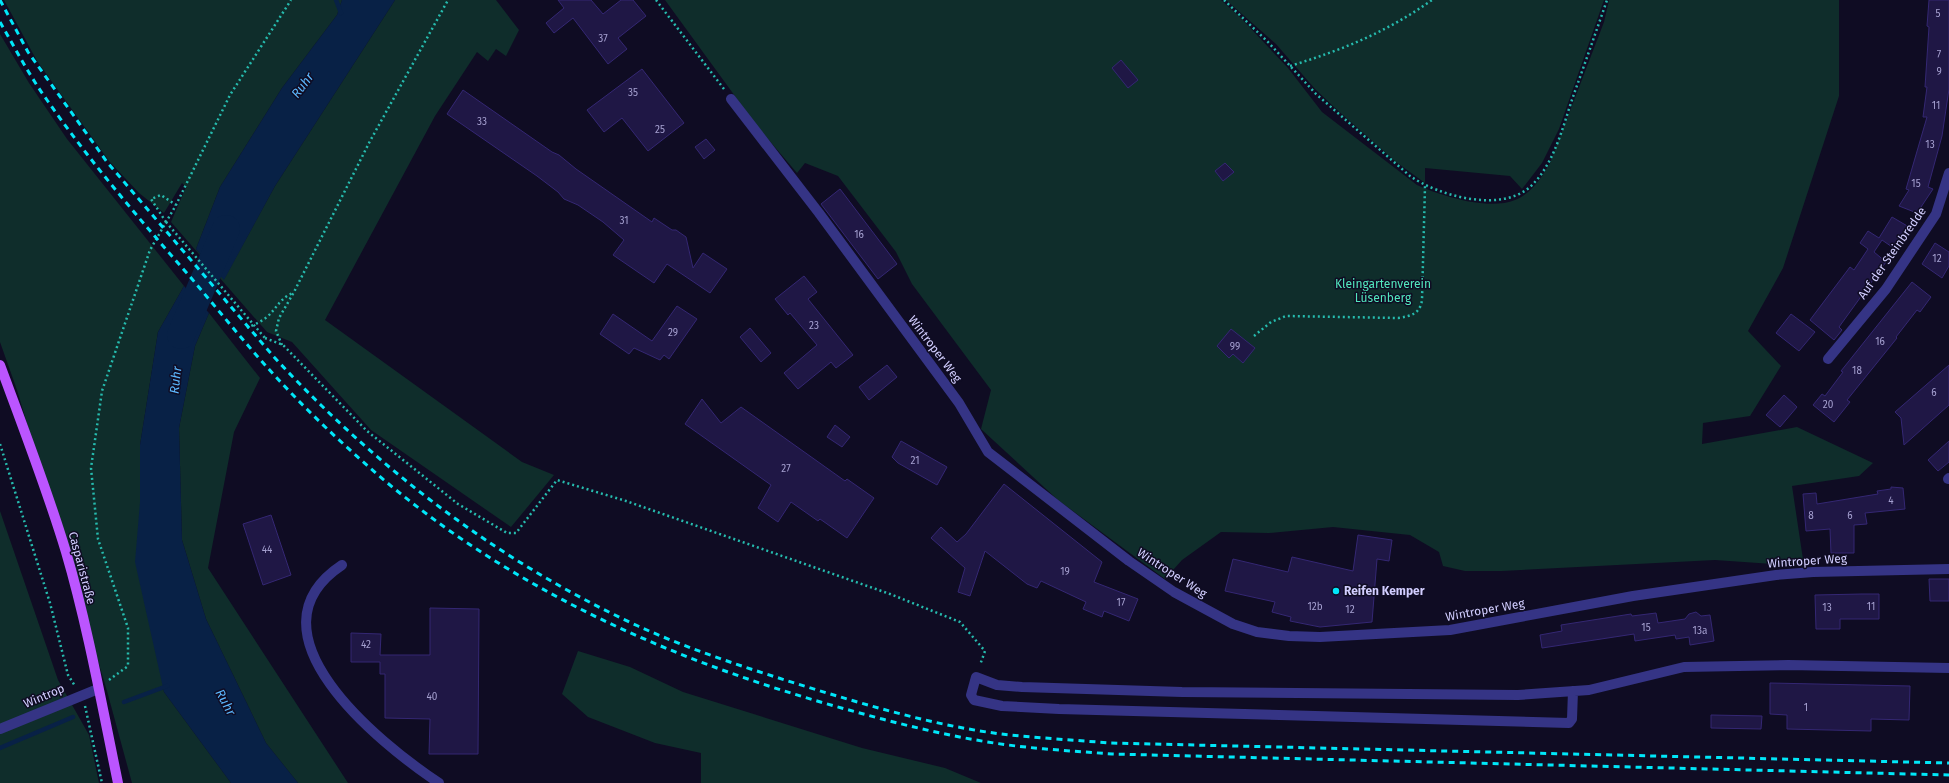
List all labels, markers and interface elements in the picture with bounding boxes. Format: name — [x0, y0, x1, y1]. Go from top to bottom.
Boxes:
house number: 5 — [1935, 8, 1941, 20]
house number: 37 — [598, 33, 608, 45]
house number: 7 — [1937, 49, 1942, 61]
house number: 9 — [1936, 66, 1942, 78]
water label: Ruhr — [288, 69, 317, 101]
house number: 35 — [628, 87, 638, 99]
house number: 11 — [1932, 100, 1940, 112]
house number: 33 — [477, 116, 487, 128]
house number: 25 — [655, 124, 665, 136]
house number: 13 — [1925, 139, 1935, 151]
house number: 15 — [1911, 178, 1921, 190]
street label: Auf der Steinbredde — [1855, 204, 1929, 302]
house number: 31 — [619, 215, 629, 227]
house number: 16 — [854, 229, 864, 241]
house number: 12 — [1932, 253, 1942, 265]
park label: Kleingartenverein Lüsenberg — [1335, 277, 1431, 305]
street label: Wintroper Weg — [905, 313, 965, 386]
house number: 23 — [809, 320, 819, 332]
house number: 29 — [668, 327, 678, 339]
house number: 16 — [1875, 336, 1885, 348]
house number: 99 — [1230, 341, 1240, 353]
water label: Ruhr — [167, 364, 185, 395]
house number: 18 — [1852, 365, 1862, 377]
house number: 6 — [1931, 387, 1937, 399]
house number: 20 — [1823, 399, 1834, 411]
house number: 21 — [910, 455, 920, 467]
house number: 27 — [781, 463, 791, 475]
house number: 4 — [1888, 495, 1894, 507]
house number: 8 — [1808, 510, 1814, 522]
house number: 6 — [1847, 510, 1853, 522]
street label: Casparistraße — [66, 530, 98, 606]
house number: 44 — [262, 544, 273, 556]
street label: Wintroper Weg — [1135, 545, 1210, 601]
street label: Wintroper Weg — [1767, 551, 1848, 571]
house number: 19 — [1060, 566, 1070, 578]
place label: Reifen Kemper — [1344, 584, 1425, 598]
marker: Reifen Kemper — [1331, 586, 1341, 596]
street label: Wintroper Weg — [1444, 596, 1526, 624]
house number: 17 — [1117, 597, 1126, 609]
house number: 12b — [1307, 601, 1323, 613]
house number: 11 — [1867, 601, 1875, 613]
house number: 13 — [1822, 602, 1832, 614]
house number: 12 — [1345, 604, 1355, 616]
house number: 15 — [1641, 622, 1651, 634]
house number: 13a — [1693, 625, 1707, 637]
house number: 42 — [361, 639, 371, 651]
street label: Wintrop — [21, 681, 67, 711]
water label: Ruhr — [212, 686, 239, 719]
house number: 40 — [427, 691, 438, 703]
house number: 1 — [1804, 702, 1808, 714]

